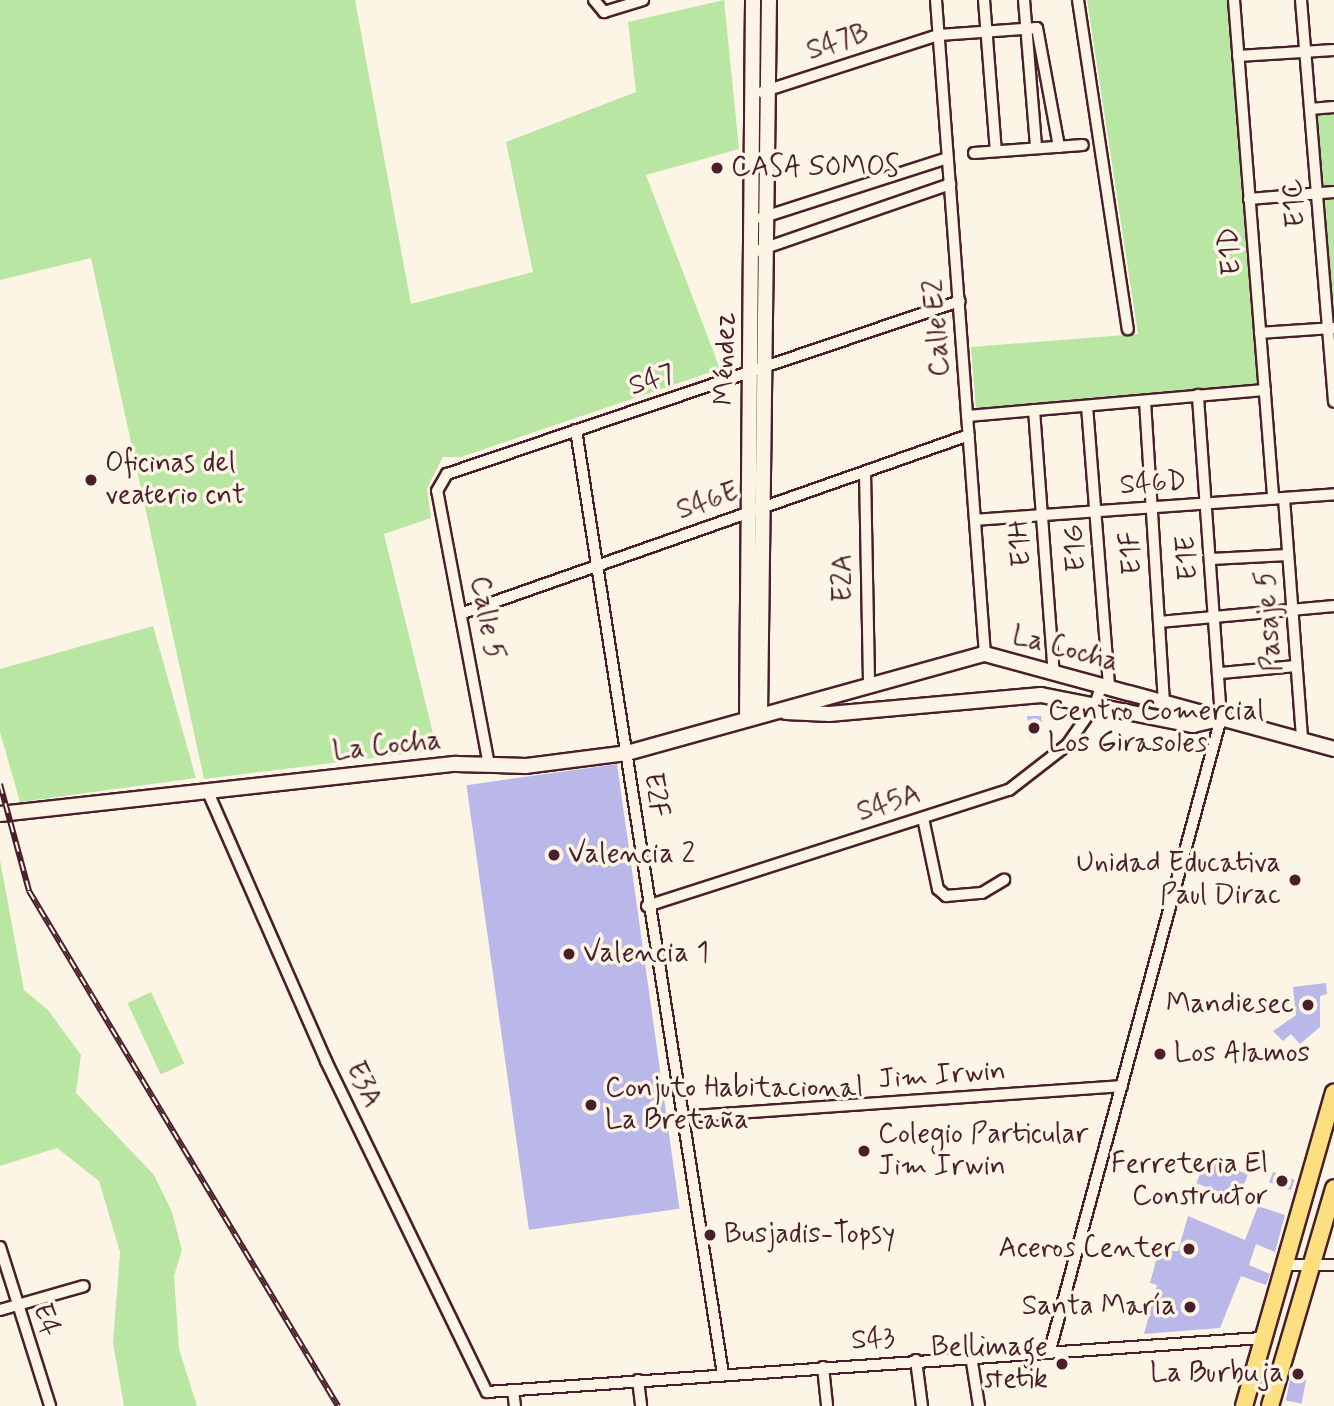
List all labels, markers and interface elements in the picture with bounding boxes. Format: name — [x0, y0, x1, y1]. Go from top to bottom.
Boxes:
street label: S47B — [803, 17, 873, 69]
place label: CASA SOMOS — [731, 151, 903, 185]
marker: CASA SOMOS — [709, 160, 725, 176]
street label: E1C — [1276, 177, 1314, 229]
street label: E1D — [1212, 226, 1250, 276]
street label: Calle E2 — [918, 278, 958, 378]
street label: Méndez — [709, 312, 743, 406]
street label: S47 — [625, 358, 679, 404]
place label: Oficinas del veaterio cnt — [105, 447, 245, 513]
street label: S46D — [1119, 465, 1187, 503]
marker: Oficinas del veaterio cnt — [83, 472, 99, 488]
street label: S46E — [672, 476, 744, 528]
street label: E1H — [1002, 518, 1040, 568]
street label: E1G — [1058, 523, 1094, 573]
street label: E1F — [1114, 530, 1150, 576]
street label: E1E — [1170, 534, 1206, 582]
street label: E2A — [827, 554, 861, 602]
street label: Pasaje 5 — [1250, 569, 1290, 673]
street label: Calle 5 — [461, 573, 511, 663]
street label: La Cocha — [1006, 619, 1124, 681]
place label: Centro Comercial Los Girasoles — [1048, 695, 1264, 761]
marker: Centro Comercial Los Girasoles — [1026, 720, 1042, 736]
street label: La Cocha — [329, 724, 445, 770]
street label: E2F — [635, 770, 675, 820]
street label: S45A — [853, 778, 925, 830]
place label: Valencia 2 — [568, 838, 695, 872]
marker: Valencia 2 — [546, 847, 562, 863]
place label: Unidad Educativa Paul Dirac — [1076, 847, 1281, 913]
marker: Unidad Educativa Paul Dirac — [1287, 872, 1303, 888]
place label: Valencia 1 — [583, 937, 709, 971]
marker: Valencia 1 — [561, 946, 577, 962]
place label: Mandiesec — [1166, 988, 1294, 1022]
marker: Mandiesec — [1300, 997, 1316, 1013]
place label: Los Alamos — [1174, 1037, 1311, 1071]
marker: Los Alamos — [1152, 1046, 1168, 1062]
street label: Jim Irwin — [876, 1055, 1008, 1097]
street label: E3A — [338, 1056, 388, 1114]
place label: Conjuto Habitacional La Bretaña — [605, 1072, 855, 1138]
marker: Conjuto Habitacional La Bretaña — [583, 1097, 599, 1113]
place label: Colegio Particular Jim Irwin — [878, 1118, 1088, 1184]
marker: Colegio Particular Jim Irwin — [856, 1143, 872, 1159]
place label: Ferreteria El Constructor — [1111, 1148, 1268, 1214]
marker: Ferreteria El Constructor — [1274, 1173, 1290, 1189]
place label: Busjadis-Topsy — [724, 1218, 895, 1252]
marker: Busjadis-Topsy — [702, 1227, 718, 1243]
place label: Aceros Center — [1004, 1232, 1175, 1266]
marker: Aceros Center — [1181, 1241, 1197, 1257]
place label: Santa María — [1024, 1290, 1176, 1324]
street label: E4 — [24, 1299, 66, 1341]
marker: Santa María — [1182, 1299, 1198, 1315]
street label: S43 — [850, 1322, 896, 1358]
place label: Bellimage stetik — [931, 1331, 1048, 1397]
marker: Bellimage stetik — [1054, 1356, 1070, 1372]
place label: La Burbuja — [1152, 1357, 1284, 1391]
marker: La Burbuja — [1290, 1366, 1306, 1382]

